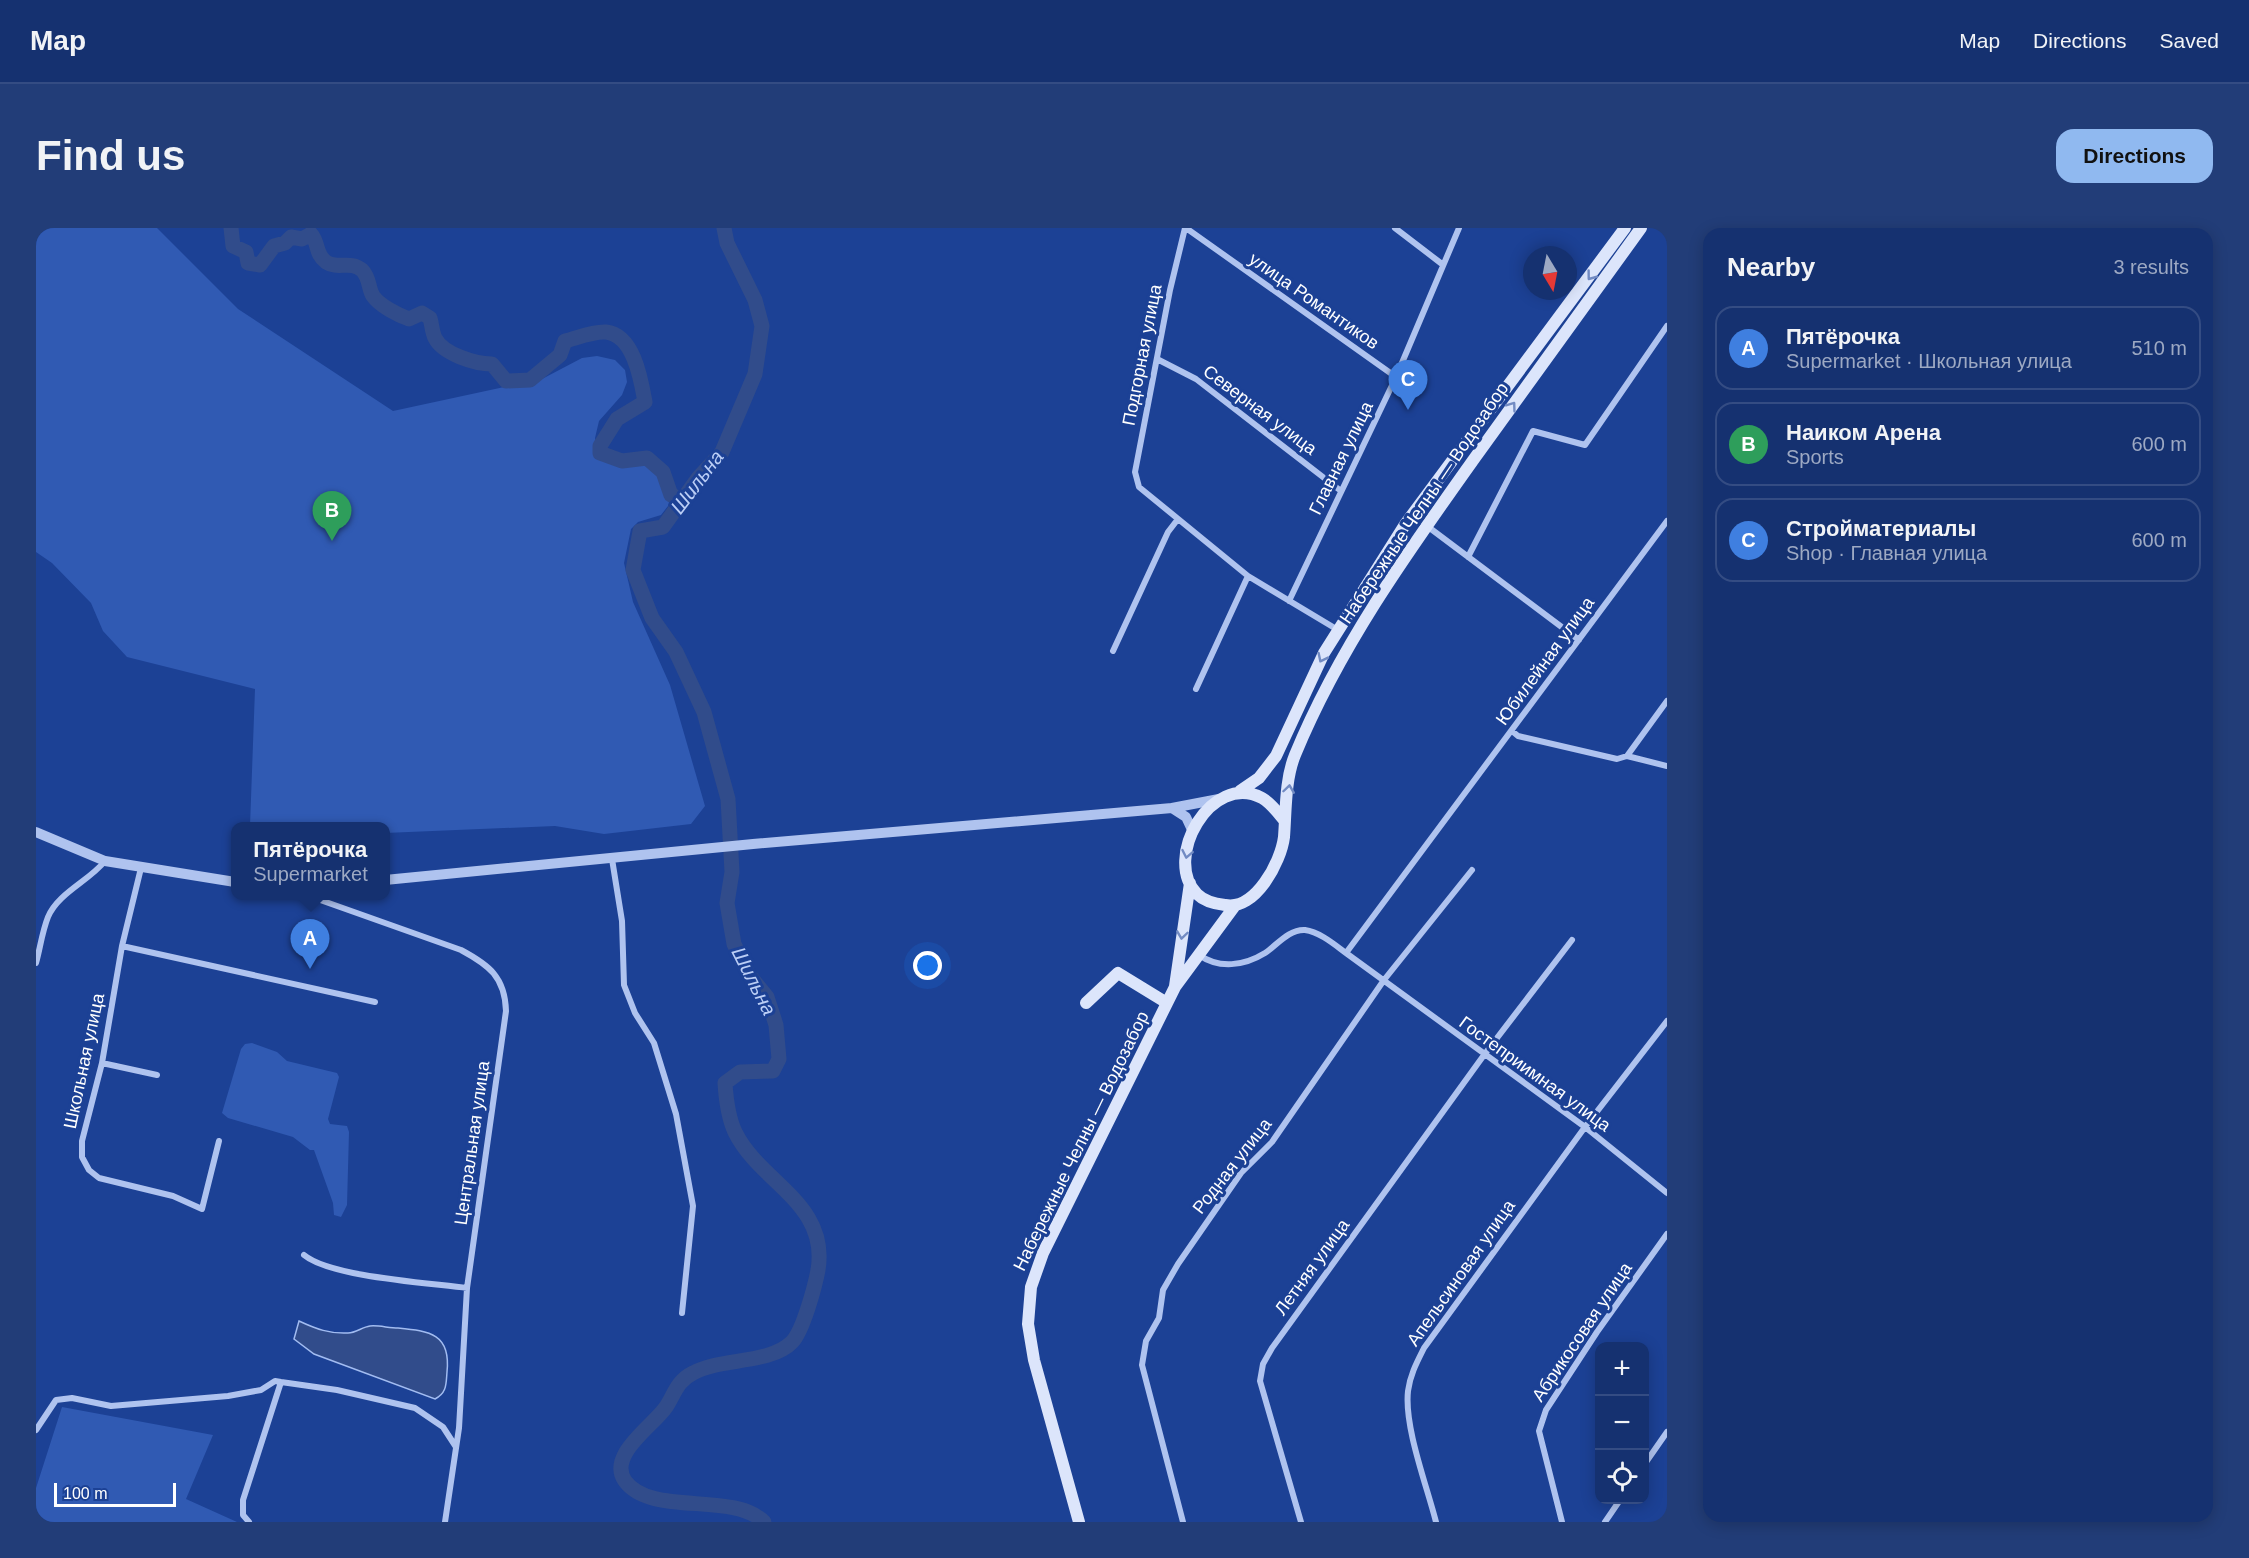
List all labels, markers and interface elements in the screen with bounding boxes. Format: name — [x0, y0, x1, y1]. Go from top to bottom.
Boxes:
text: Map — [30, 25, 86, 56]
text: Map — [1959, 29, 2000, 52]
text: Directions — [2033, 29, 2126, 52]
text: Saved — [2159, 29, 2219, 52]
button: Directions — [2056, 129, 2213, 183]
text: Find us — [36, 132, 185, 179]
north arrow — [1523, 246, 1577, 300]
street label: улица Романтиков — [1245, 249, 1383, 353]
text: Nearby — [1727, 252, 1815, 282]
text: 3 results — [2113, 256, 2189, 278]
one-way arrow — [1587, 269, 1598, 280]
street label: Подгорная улица — [1118, 282, 1166, 427]
text: Пятёрочка — [1786, 324, 1900, 349]
text: A — [1741, 337, 1756, 359]
text: 510 m — [2131, 337, 2187, 359]
text: Supermarket · Школьная улица — [1786, 350, 2072, 372]
pin: C — [1388, 360, 1428, 410]
street label: Северная улица — [1199, 361, 1321, 460]
street label: Набережные Челны — Водозабор — [1336, 379, 1512, 627]
street label: Главная улица — [1305, 397, 1377, 518]
one-way arrow — [1505, 401, 1516, 412]
text: Наиком Арена — [1786, 420, 1941, 445]
text: B — [1741, 433, 1756, 455]
text: 600 m — [2131, 433, 2187, 455]
water label: Шильна — [666, 446, 728, 518]
text: Sports — [1786, 446, 1844, 468]
pin: B — [312, 492, 352, 541]
text: Стройматериалы — [1786, 516, 1976, 541]
text: C — [1741, 529, 1756, 551]
text: 600 m — [2131, 529, 2187, 551]
text: Shop · Главная улица — [1786, 542, 1987, 564]
street label: Юбилейная улица — [1492, 592, 1599, 729]
one-way arrow — [1318, 651, 1329, 662]
one-way arrow — [1282, 784, 1294, 794]
popup — [231, 822, 390, 900]
text: Пятёрочка — [253, 837, 367, 862]
one-way arrow — [1181, 848, 1194, 858]
text: Supermarket — [253, 863, 368, 885]
pin: A — [290, 920, 330, 969]
one-way arrow — [1177, 930, 1189, 940]
water label: Шильна — [728, 943, 780, 1019]
your location — [913, 951, 942, 980]
street label: Школьная улица — [60, 990, 108, 1131]
street label: Набережные Челны — Водозабор — [1009, 1008, 1153, 1274]
street label: Гостеприимная улица — [1455, 1012, 1615, 1136]
street label: Центральная улица — [451, 1059, 494, 1226]
street label: Родная улица — [1189, 1114, 1276, 1218]
street label: Апельсиновая улица — [1403, 1195, 1520, 1350]
street label: Летняя улица — [1271, 1214, 1354, 1319]
street label: Абрикосовая улица — [1528, 1258, 1636, 1405]
map controls — [1595, 1342, 1649, 1504]
button: + — [1595, 1342, 1649, 1396]
button: − — [1595, 1396, 1649, 1450]
button: locate — [1595, 1450, 1649, 1504]
scale bar — [54, 1480, 176, 1508]
text: 100 m — [63, 1485, 107, 1502]

